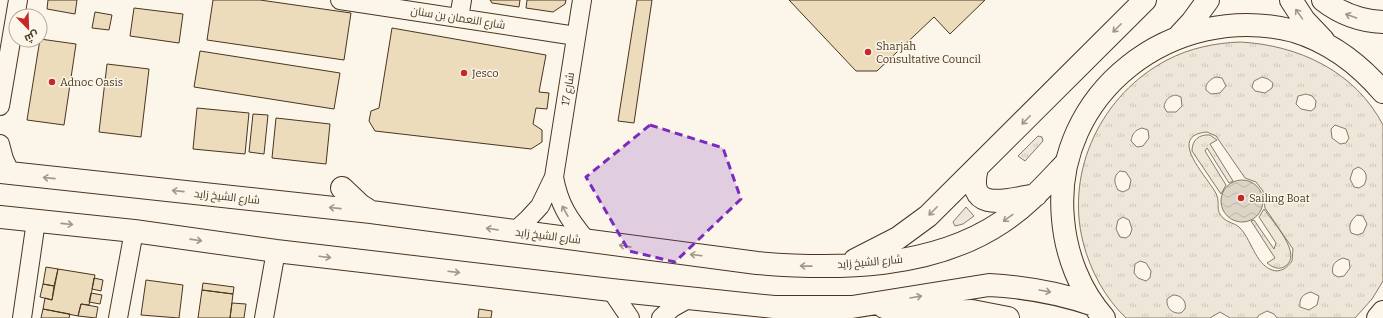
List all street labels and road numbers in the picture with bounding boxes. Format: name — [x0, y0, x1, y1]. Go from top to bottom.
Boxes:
street label: شارع النعمان بن سنان — [410, 4, 506, 33]
street label: شارع 17 — [559, 71, 578, 107]
street label: شارع الشيخ زايد — [193, 187, 260, 208]
street label: شارع الشيخ زايد — [514, 226, 582, 247]
street label: شارع الشيخ زايد — [837, 253, 904, 272]

